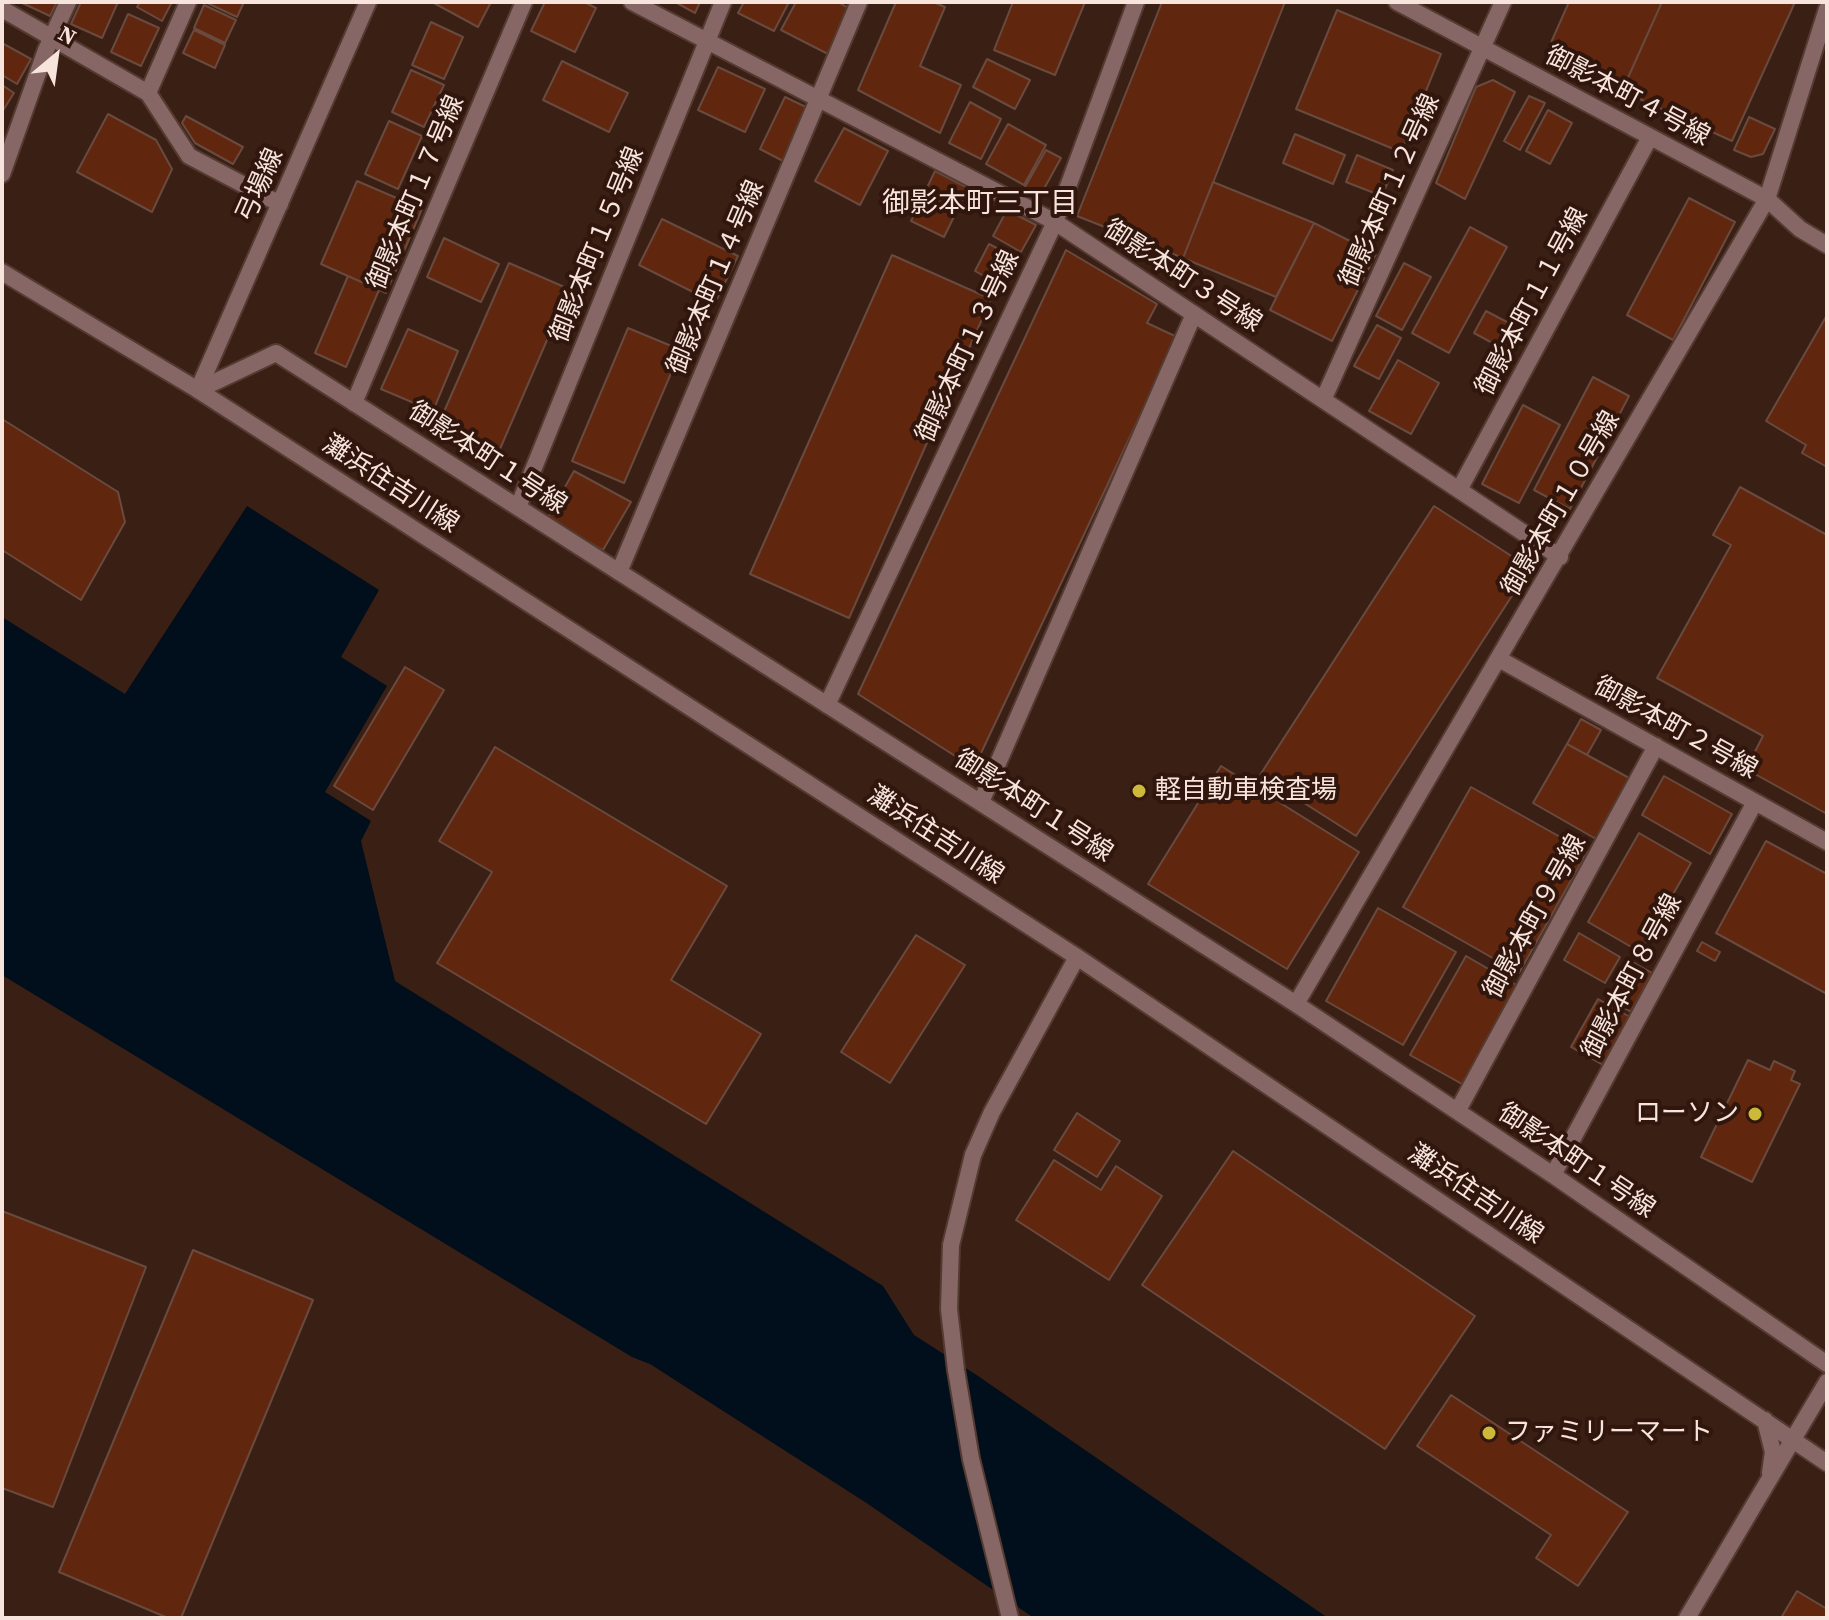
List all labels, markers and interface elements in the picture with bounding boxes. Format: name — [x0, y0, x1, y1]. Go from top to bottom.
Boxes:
north arrow — [16, 16, 96, 96]
text: N — [53, 18, 82, 52]
street label: 御影本町４号線 — [1539, 41, 1715, 153]
street label: 御影本町１２号線 — [1334, 90, 1448, 292]
street label: 御影本町１７号線 — [362, 91, 472, 295]
street label: 御影本町１５号線 — [545, 143, 651, 347]
street label: 弓場線 — [231, 144, 291, 228]
street label: 御影本町１４号線 — [662, 176, 772, 380]
district label: 御影本町三丁目 — [882, 188, 1078, 222]
street label: 御影本町１１号線 — [1470, 203, 1596, 401]
street label: 御影本町３号線 — [1097, 214, 1267, 340]
street label: 御影本町１３号線 — [911, 246, 1027, 448]
street label: 御影本町１号線 — [402, 396, 572, 522]
street label: 御影本町１０号線 — [1496, 406, 1628, 602]
street label: 灘浜住吉川線 — [316, 429, 464, 541]
street label: 御影本町２号線 — [1588, 671, 1762, 787]
street label: 御影本町１号線 — [948, 744, 1118, 870]
place label: 軽自動車検査場 — [1155, 775, 1337, 807]
street label: 灘浜住吉川線 — [861, 780, 1009, 892]
marker: 軽自動車検査場 — [1130, 782, 1148, 800]
street label: 御影本町９号線 — [1478, 830, 1594, 1004]
street label: 御影本町８号線 — [1577, 889, 1689, 1065]
street label: 御影本町１号線 — [1492, 1098, 1660, 1226]
place label: ローソン — [1635, 1098, 1739, 1130]
marker: ローソン — [1746, 1105, 1764, 1123]
street label: 灘浜住吉川線 — [1402, 1138, 1548, 1252]
place label: ファミリーマート — [1505, 1417, 1713, 1449]
marker: ファミリーマート — [1480, 1424, 1498, 1442]

